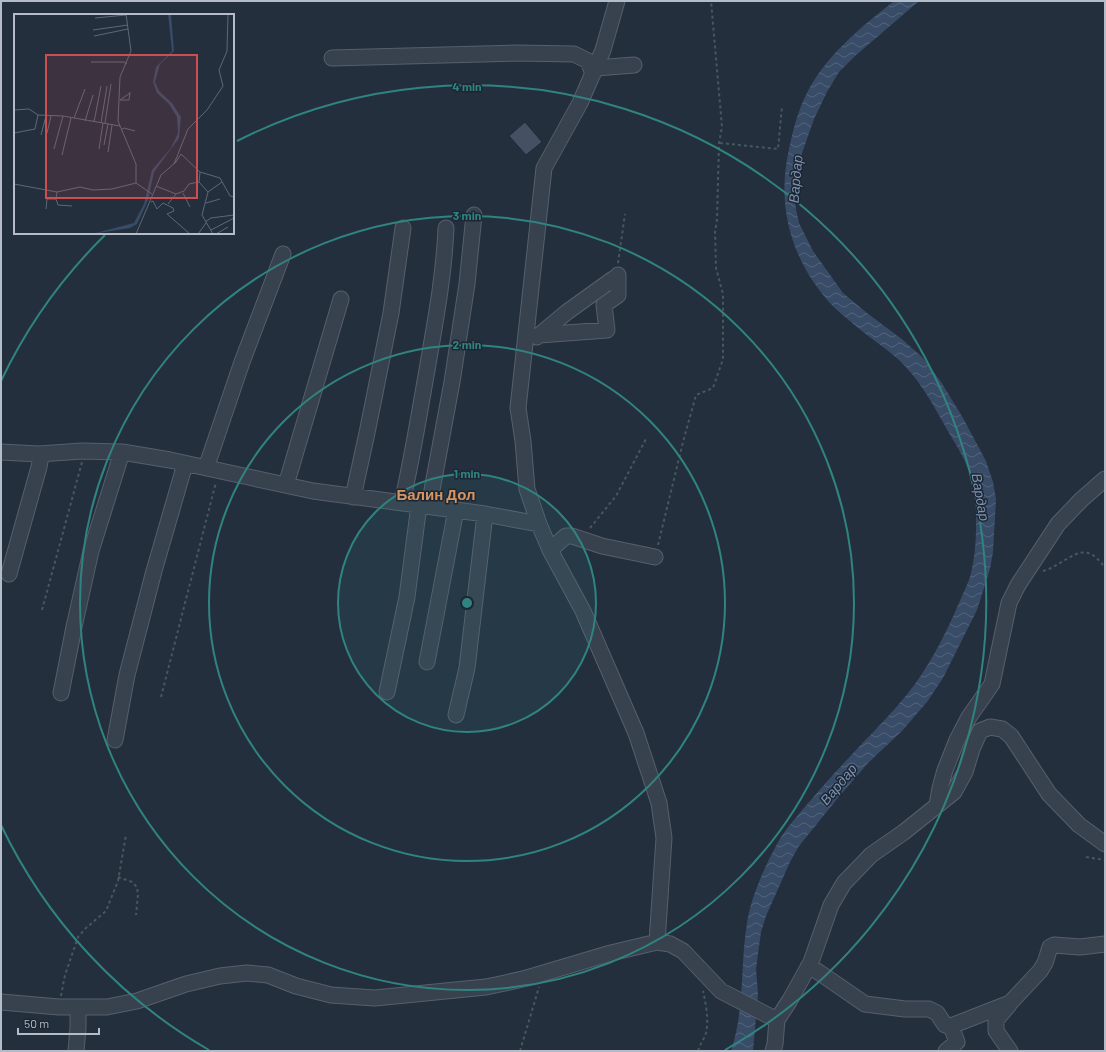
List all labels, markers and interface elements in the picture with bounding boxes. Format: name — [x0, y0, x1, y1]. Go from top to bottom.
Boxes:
inset map — [14, 14, 234, 234]
text: 4 min — [452, 79, 482, 93]
water label: Вардар — [784, 154, 806, 204]
text: 3 min — [453, 208, 481, 222]
text: 2 min — [453, 337, 481, 351]
text: 1 min — [454, 466, 480, 480]
water label: Вардар — [968, 472, 994, 522]
district label: Балин Дол — [396, 485, 476, 503]
centre of rings — [460, 596, 474, 610]
water label: Вардар — [816, 760, 860, 808]
scale bar — [18, 1010, 99, 1036]
text: 50 m — [24, 1016, 49, 1030]

